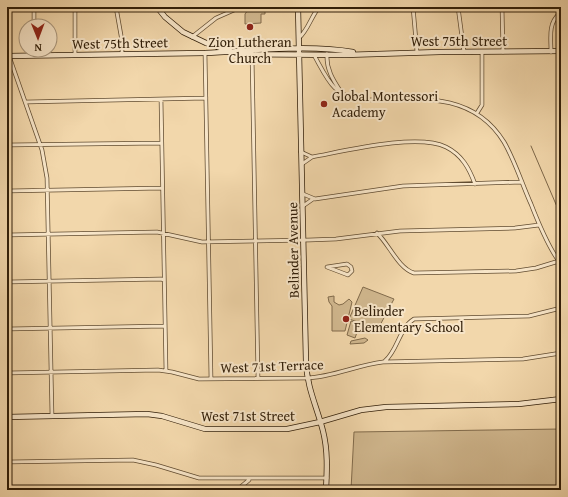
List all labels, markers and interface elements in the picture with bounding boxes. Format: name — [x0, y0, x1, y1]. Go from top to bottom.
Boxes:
north arrow — [18, 18, 58, 58]
marker: Zion Lutheran Church — [245, 22, 255, 32]
street label: West 75th Street — [411, 31, 507, 51]
street label: West 75th Street — [72, 32, 168, 54]
place label: Zion Lutheran Church — [208, 32, 292, 68]
text: N — [34, 40, 42, 56]
place label: Global Montessori Academy — [332, 86, 438, 122]
marker: Global Montessori Academy — [319, 99, 329, 109]
street label: Belinder Avenue — [282, 201, 304, 298]
place label: Belinder Elementary School — [354, 301, 464, 337]
marker: Belinder Elementary School — [341, 314, 351, 324]
street label: West 71st Terrace — [220, 354, 324, 378]
street label: West 71st Street — [201, 406, 295, 426]

